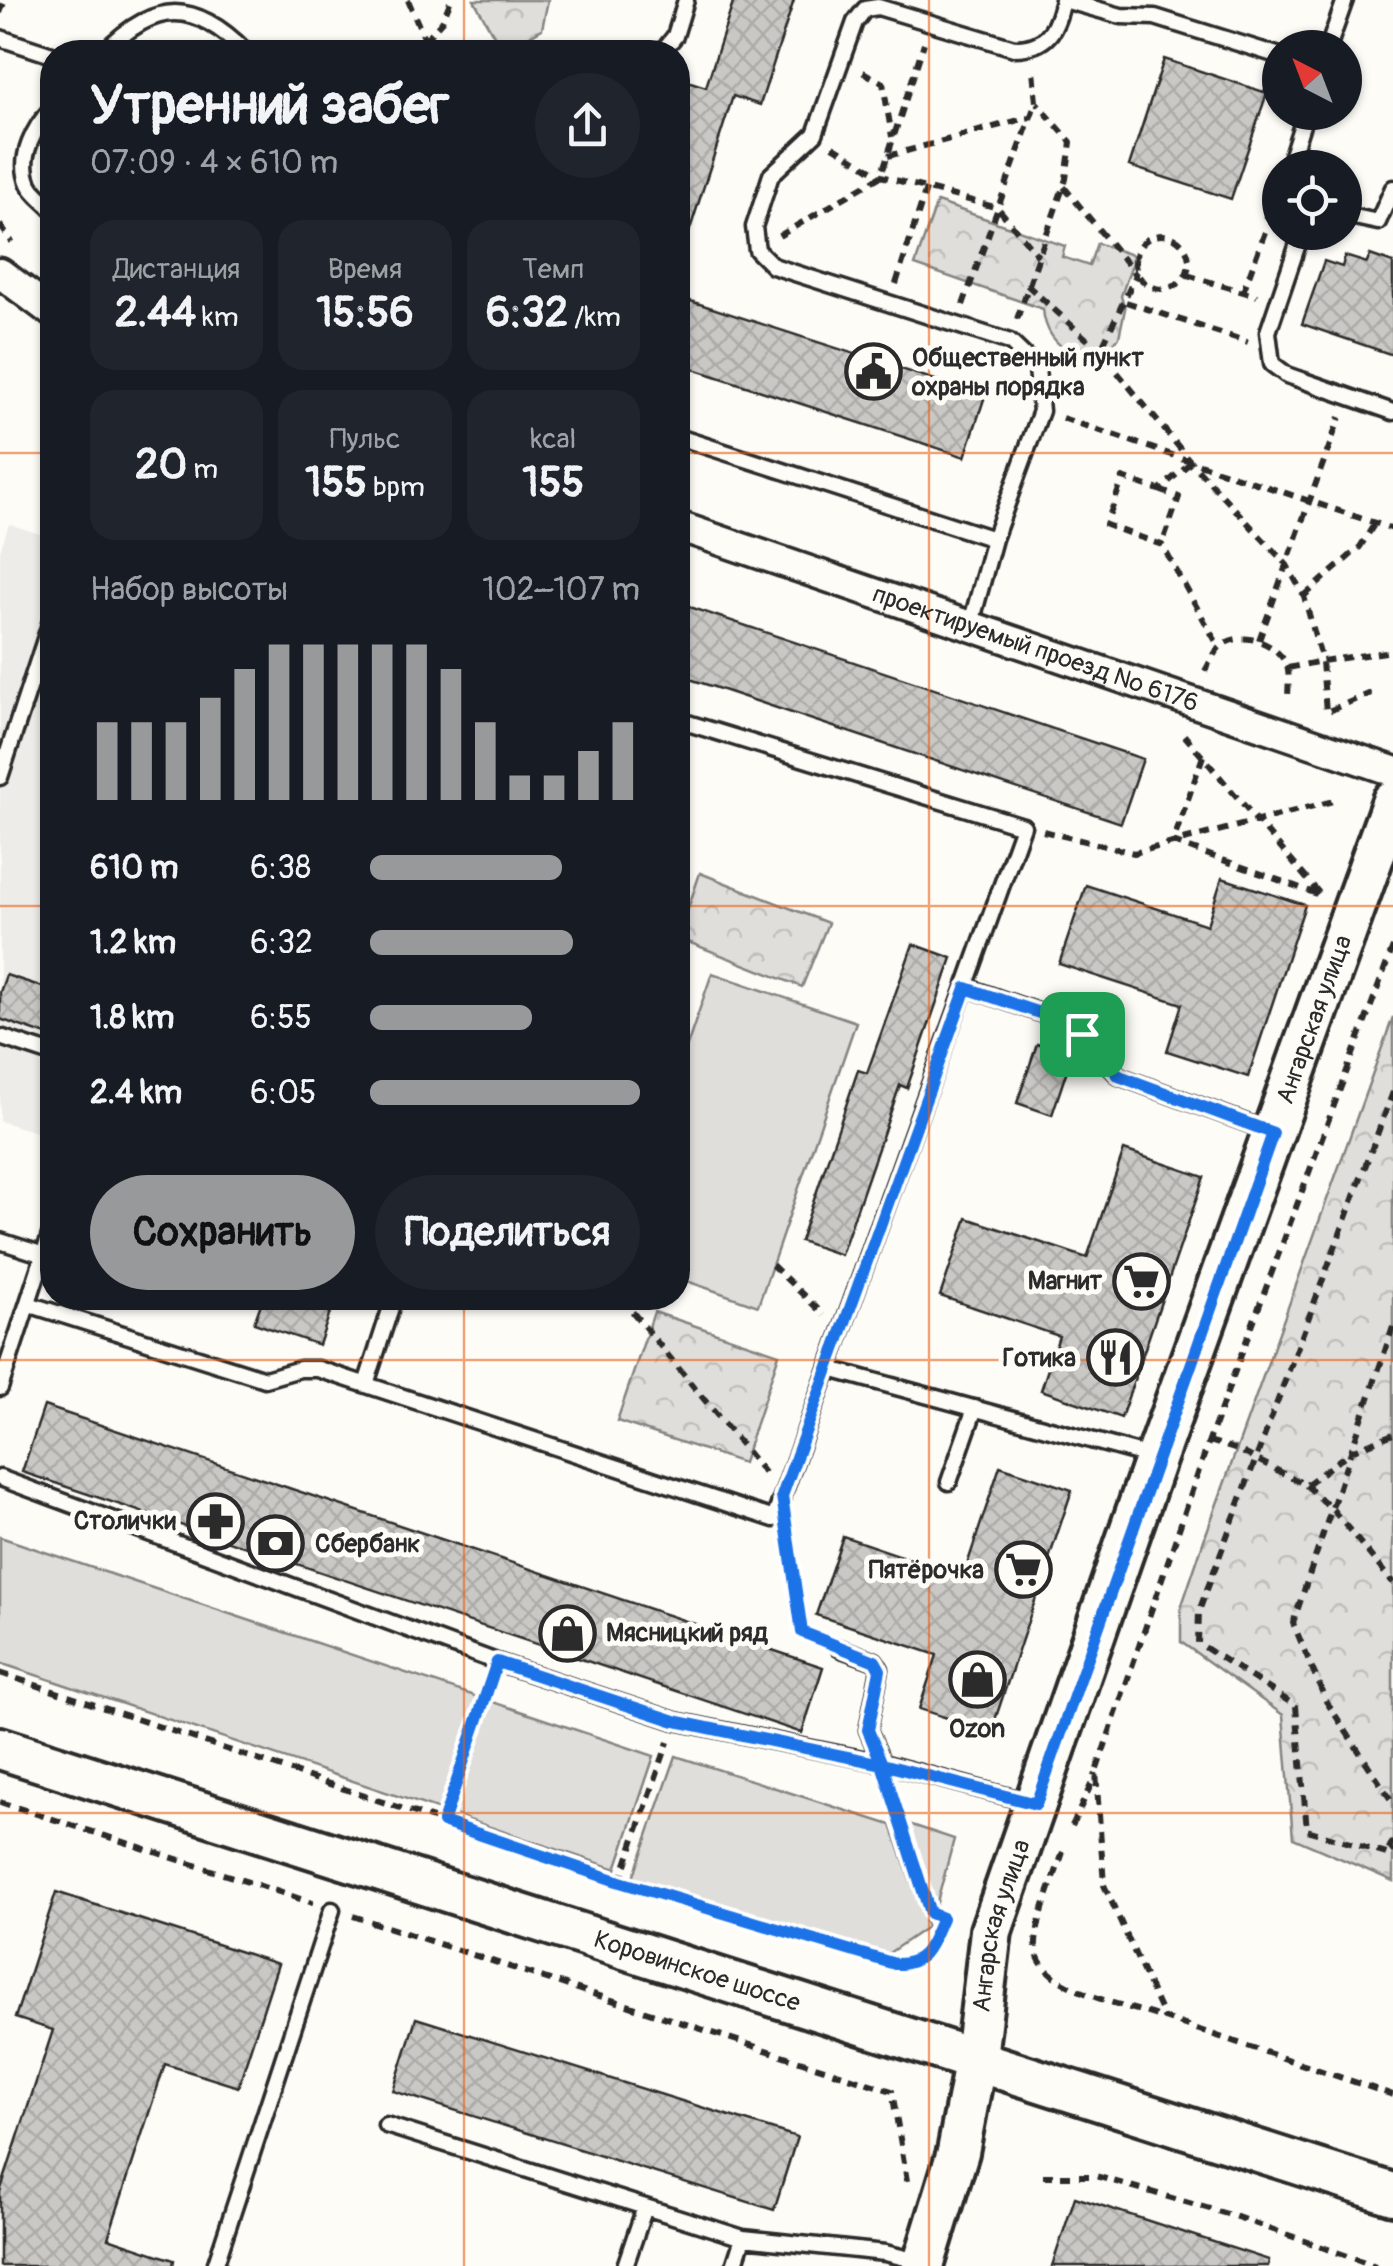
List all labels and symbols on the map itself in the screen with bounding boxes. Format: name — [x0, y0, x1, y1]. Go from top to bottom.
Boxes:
north arrow — [1262, 30, 1362, 130]
public building icon: Общественный пункт охраны порядка — [843, 342, 903, 402]
place label: Общественный пункт охраны порядка — [911, 343, 1144, 403]
street label: проектируемый проезд № 6176 — [869, 578, 1203, 719]
street label: Ангарская улица — [1269, 931, 1359, 1108]
pin — [1040, 992, 1125, 1077]
supermarket icon: Магнит — [1111, 1251, 1171, 1311]
place label: Магнит — [1028, 1266, 1102, 1297]
restaurant icon: Готика — [1085, 1328, 1145, 1388]
place label: Готика — [1002, 1343, 1076, 1374]
pharmacy icon: Столички — [185, 1491, 245, 1551]
place label: Столички — [74, 1506, 177, 1537]
bank icon: Сбербанк — [246, 1514, 306, 1574]
place label: Сбербанк — [315, 1529, 420, 1560]
supermarket icon: Пятёрочка — [993, 1540, 1053, 1600]
place label: Пятёрочка — [869, 1555, 984, 1586]
shop icon: Мясницкий ряд — [537, 1603, 597, 1663]
place label: Мясницкий ряд — [606, 1618, 769, 1649]
shop icon: Ozon — [947, 1650, 1007, 1710]
place label: Ozon — [949, 1714, 1005, 1745]
street label: Ангарская улица — [966, 1835, 1037, 2014]
street label: Коровинское шоссе — [590, 1924, 805, 2019]

